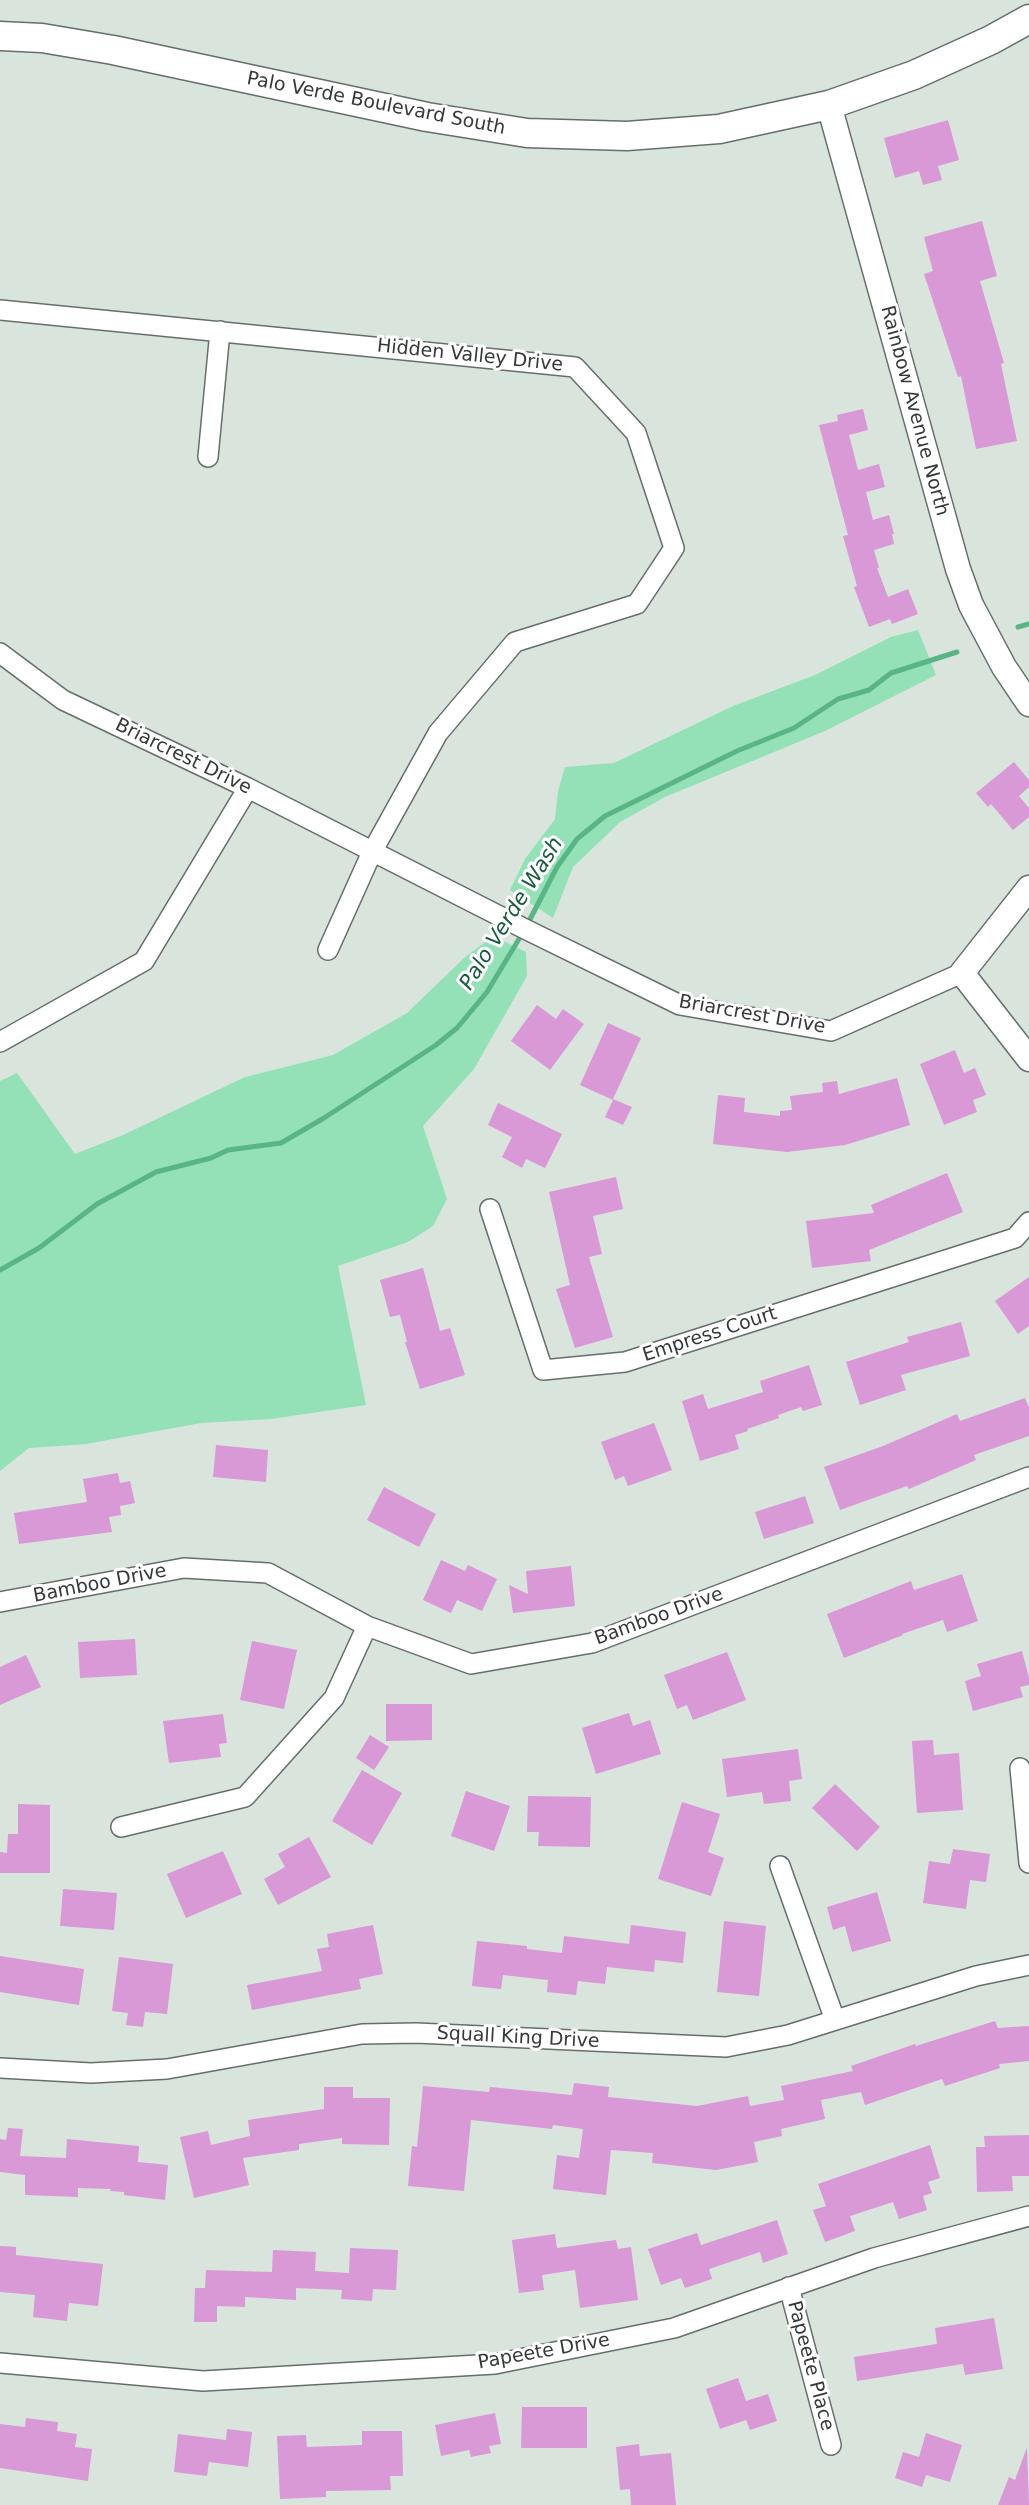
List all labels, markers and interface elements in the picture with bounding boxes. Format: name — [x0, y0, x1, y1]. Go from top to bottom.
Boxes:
street label: Palo Verde Boulevard South — [245, 68, 507, 140]
street label: Rainbow Avenue North — [875, 303, 953, 519]
street label: Hidden Valley Drive — [376, 335, 564, 377]
street label: Briarcrest Drive — [111, 714, 255, 800]
water label: Palo Verde Wash — [455, 833, 569, 995]
street label: Briarcrest Drive — [677, 991, 827, 1039]
street label: Empress Court — [640, 1303, 780, 1367]
street label: Bamboo Drive — [31, 1560, 169, 1608]
street label: Bamboo Drive — [592, 1583, 726, 1651]
street label: Squall King Drive — [436, 2022, 600, 2054]
street label: Papeete Place — [782, 2299, 838, 2433]
street label: Papeete Drive — [476, 2329, 612, 2375]

